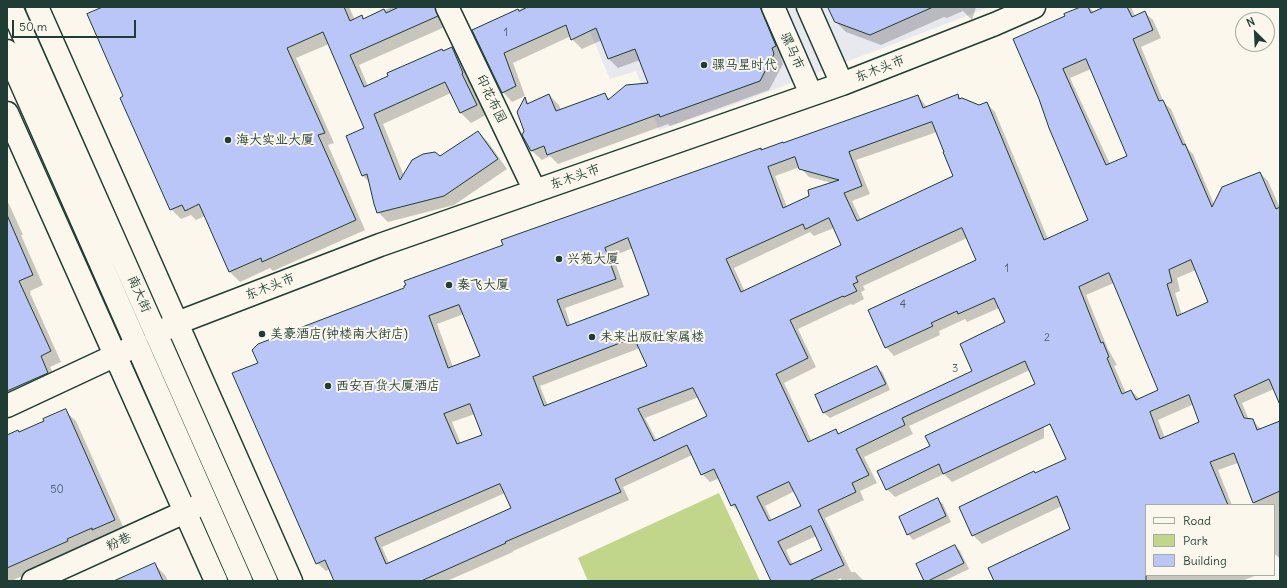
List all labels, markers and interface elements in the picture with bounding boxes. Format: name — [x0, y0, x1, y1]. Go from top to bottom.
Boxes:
scale bar — [14, 12, 138, 38]
north arrow — [1235, 12, 1275, 52]
text: N — [1244, 14, 1257, 30]
text: 50 m — [19, 19, 47, 34]
house number: 1 — [504, 26, 508, 40]
street label: 骡马市 — [777, 30, 807, 72]
street label: 东木头市 — [853, 52, 907, 86]
place label: 骡马星时代 — [712, 57, 777, 73]
marker: 骡马星时代 — [699, 60, 709, 70]
street label: 印花布园 — [473, 72, 509, 126]
place label: 海大实业大厦 — [236, 132, 314, 148]
marker: 海大实业大厦 — [223, 135, 233, 145]
street label: 东木头市 — [548, 161, 602, 193]
place label: 兴苑大厦 — [567, 251, 619, 267]
marker: 兴苑大厦 — [554, 254, 564, 264]
house number: 1 — [1005, 262, 1009, 276]
street label: 东木头市 — [243, 270, 297, 304]
street label: 南大街 — [124, 273, 154, 315]
place label: 秦飞大厦 — [457, 277, 509, 293]
marker: 秦飞大厦 — [444, 280, 454, 290]
house number: 4 — [900, 298, 906, 312]
place label: 美豪酒店(钟楼南大街店) — [270, 326, 408, 342]
marker: 美豪酒店(钟楼南大街店) — [257, 329, 267, 339]
place label: 未来出版社家属楼 — [600, 329, 704, 345]
house number: 2 — [1044, 331, 1050, 345]
marker: 未来出版社家属楼 — [587, 332, 597, 342]
house number: 3 — [952, 362, 958, 376]
place label: 西安百货大厦酒店 — [336, 378, 440, 394]
marker: 西安百货大厦酒店 — [323, 381, 333, 391]
house number: 50 — [50, 483, 64, 497]
legend — [1145, 504, 1275, 576]
text: Road — [1183, 513, 1211, 528]
street label: 粉巷 — [104, 529, 134, 555]
text: Park — [1183, 533, 1208, 548]
text: Building — [1183, 553, 1227, 568]

